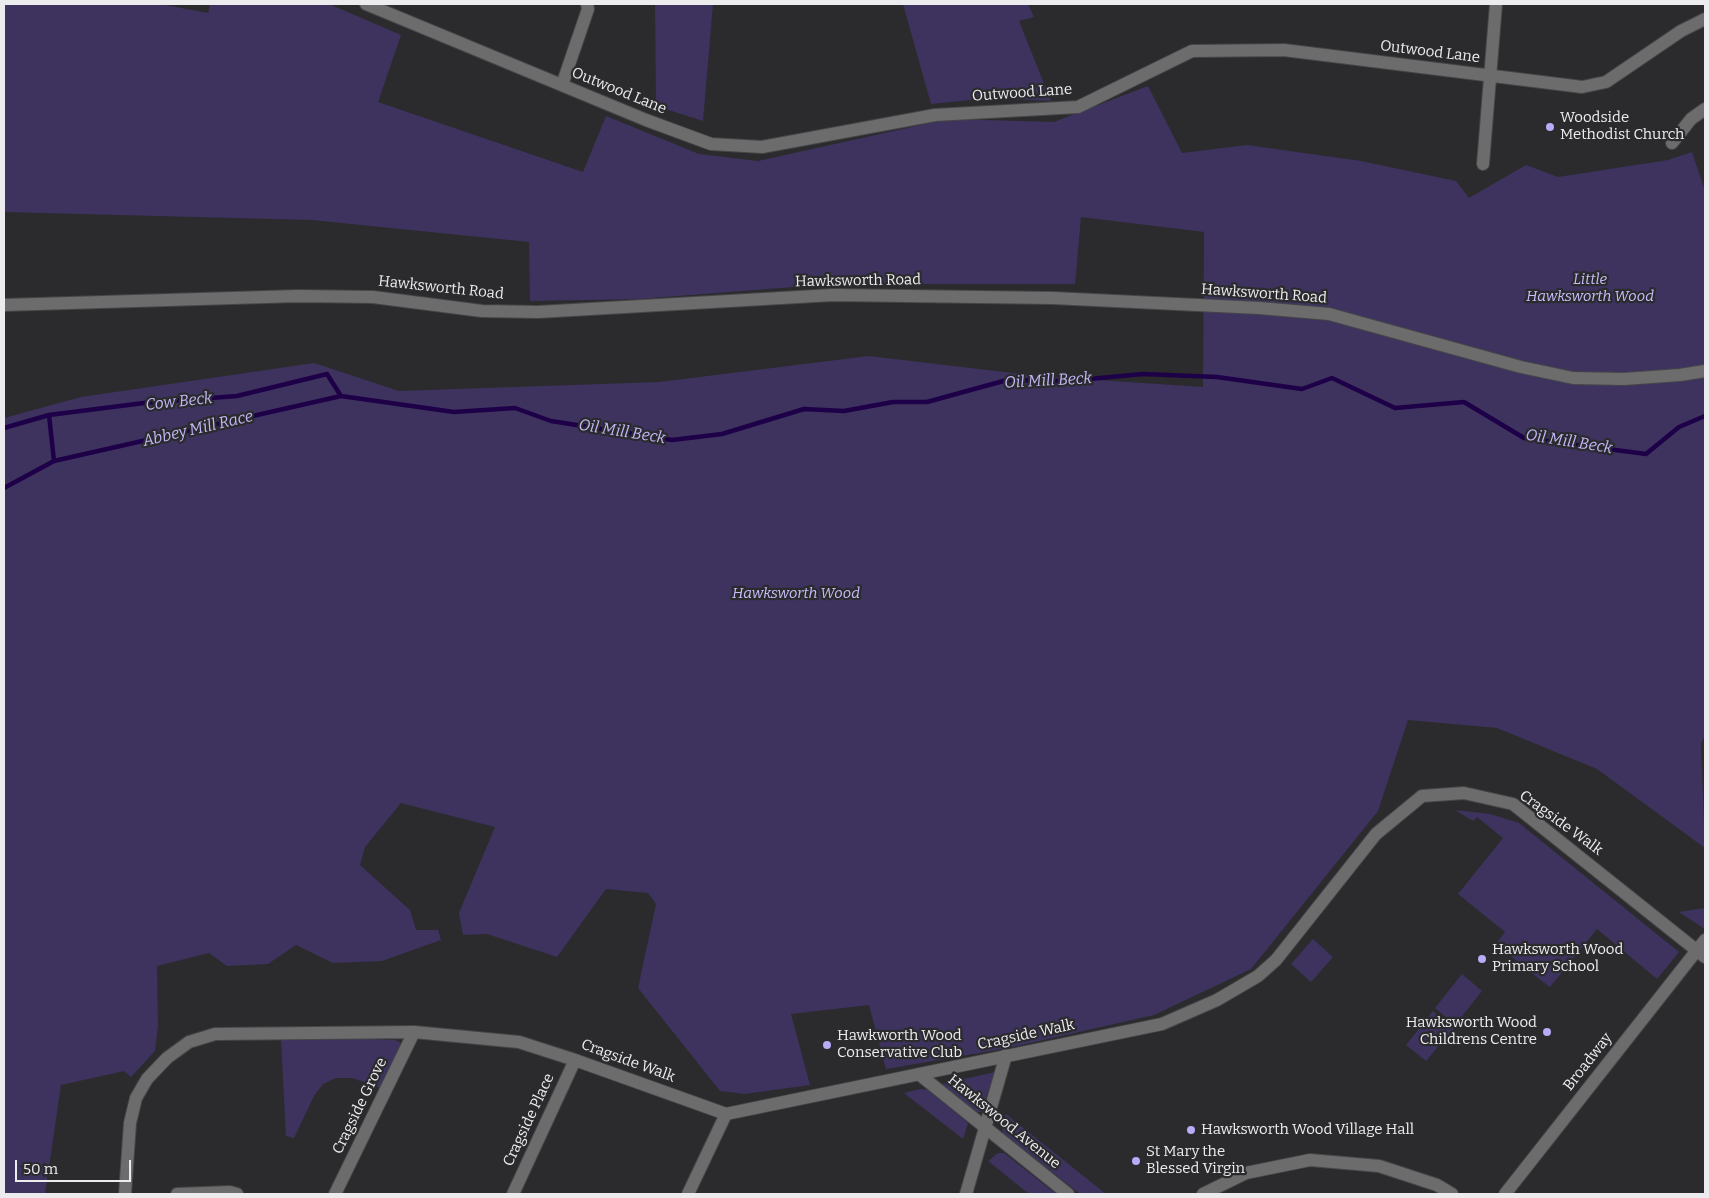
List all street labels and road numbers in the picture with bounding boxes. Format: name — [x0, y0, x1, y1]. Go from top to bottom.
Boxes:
street label: Outwood Lane — [1379, 37, 1481, 67]
street label: Outwood Lane — [569, 64, 669, 118]
street label: Outwood Lane — [971, 81, 1073, 105]
street label: Hawksworth Road — [795, 271, 921, 291]
street label: Hawksworth Road — [377, 272, 505, 304]
street label: Hawksworth Road — [1200, 281, 1328, 307]
street label: Cragside Walk — [1516, 787, 1606, 859]
street label: Cragside Walk — [976, 1016, 1076, 1054]
street label: Broadway — [1560, 1029, 1616, 1095]
street label: Cragside Walk — [579, 1036, 677, 1086]
street label: Cragside Grove — [329, 1055, 391, 1157]
street label: Cragside Place — [500, 1071, 558, 1169]
street label: Hawkswood Avenue — [944, 1071, 1064, 1173]

